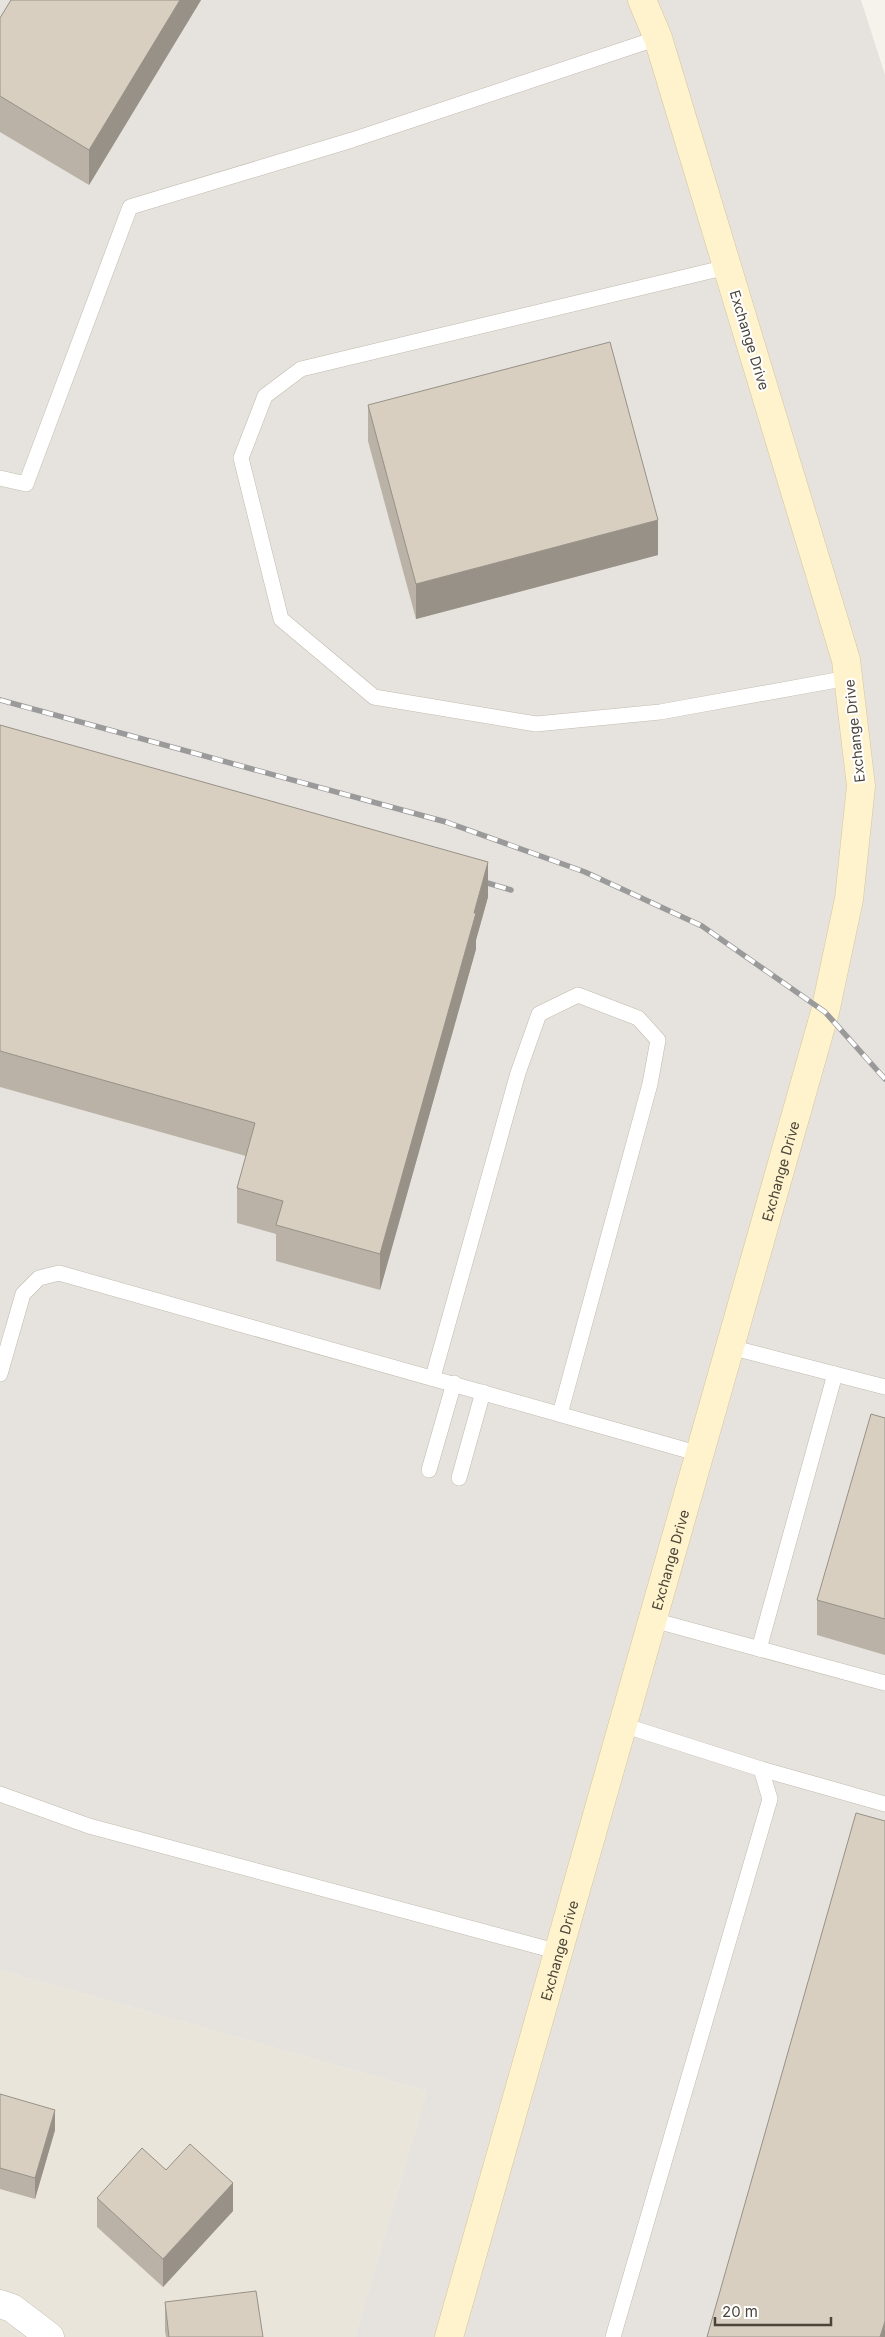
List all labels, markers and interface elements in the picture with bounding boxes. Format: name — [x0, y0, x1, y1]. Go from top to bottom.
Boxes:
street label: Exchange Drive — [727, 288, 773, 392]
street label: Exchange Drive — [840, 679, 868, 783]
street label: Exchange Drive — [758, 1119, 802, 1223]
street label: Exchange Drive — [647, 1508, 692, 1612]
street label: Exchange Drive — [536, 1898, 581, 2002]
scale bar — [715, 2294, 831, 2326]
text: 20 m — [722, 2302, 758, 2321]

